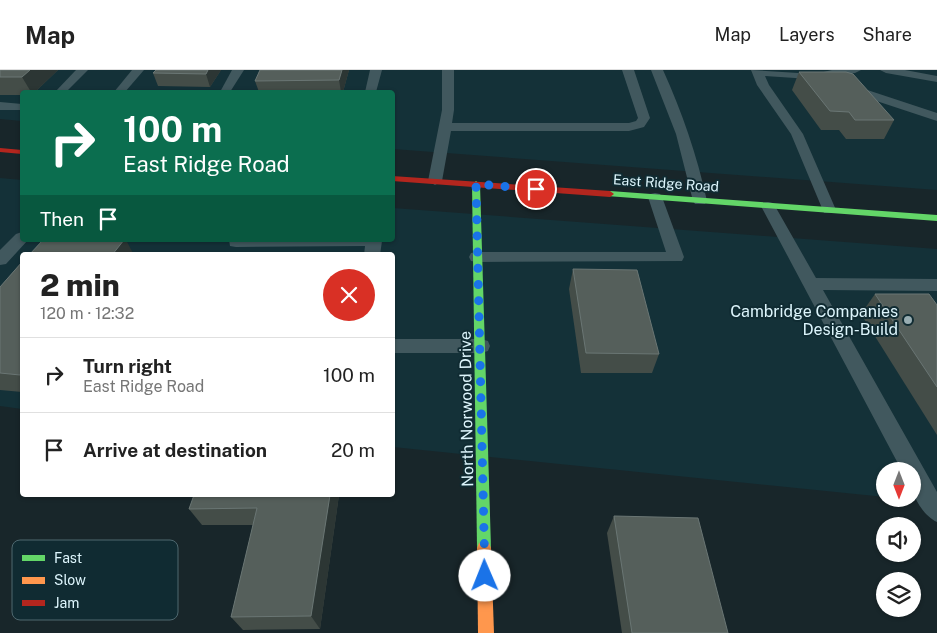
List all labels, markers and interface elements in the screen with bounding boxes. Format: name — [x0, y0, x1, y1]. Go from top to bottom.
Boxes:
text: Map — [25, 21, 75, 49]
text: Map — [715, 24, 751, 45]
text: Layers — [779, 24, 835, 45]
text: Share — [863, 24, 912, 45]
text: 100 m — [123, 109, 222, 150]
icon: right — [40, 110, 105, 175]
text: East Ridge Road — [123, 151, 290, 177]
pin — [515, 168, 557, 210]
street label: East Ridge Road — [613, 171, 719, 195]
icon: arrive — [522, 175, 550, 203]
icon: arrive — [94, 205, 122, 233]
text: Then — [40, 208, 84, 230]
text: 2 min — [40, 267, 120, 303]
button: close — [323, 269, 375, 321]
place label: Cambridge Companies Design-Build — [730, 302, 898, 339]
text: 120 m · 12:32 — [40, 304, 134, 323]
marker: Cambridge Companies Design-Build — [902, 314, 914, 326]
street label: North Norwood Drive — [456, 331, 477, 487]
text: Turn right — [83, 355, 172, 377]
icon: right — [40, 361, 68, 389]
text: 100 m — [323, 364, 375, 386]
text: East Ridge Road — [83, 377, 204, 396]
icon: arrive — [40, 436, 68, 464]
text: Arrive at destination — [83, 439, 267, 461]
text: 20 m — [331, 439, 375, 461]
north arrow — [876, 462, 921, 508]
map controls — [876, 462, 921, 617]
button: sound — [876, 517, 921, 562]
legend — [12, 540, 178, 620]
position arrow — [458, 549, 510, 601]
text: Fast — [54, 550, 82, 566]
text: Slow — [54, 572, 86, 588]
button: layers — [876, 572, 921, 617]
text: Jam — [54, 595, 79, 611]

